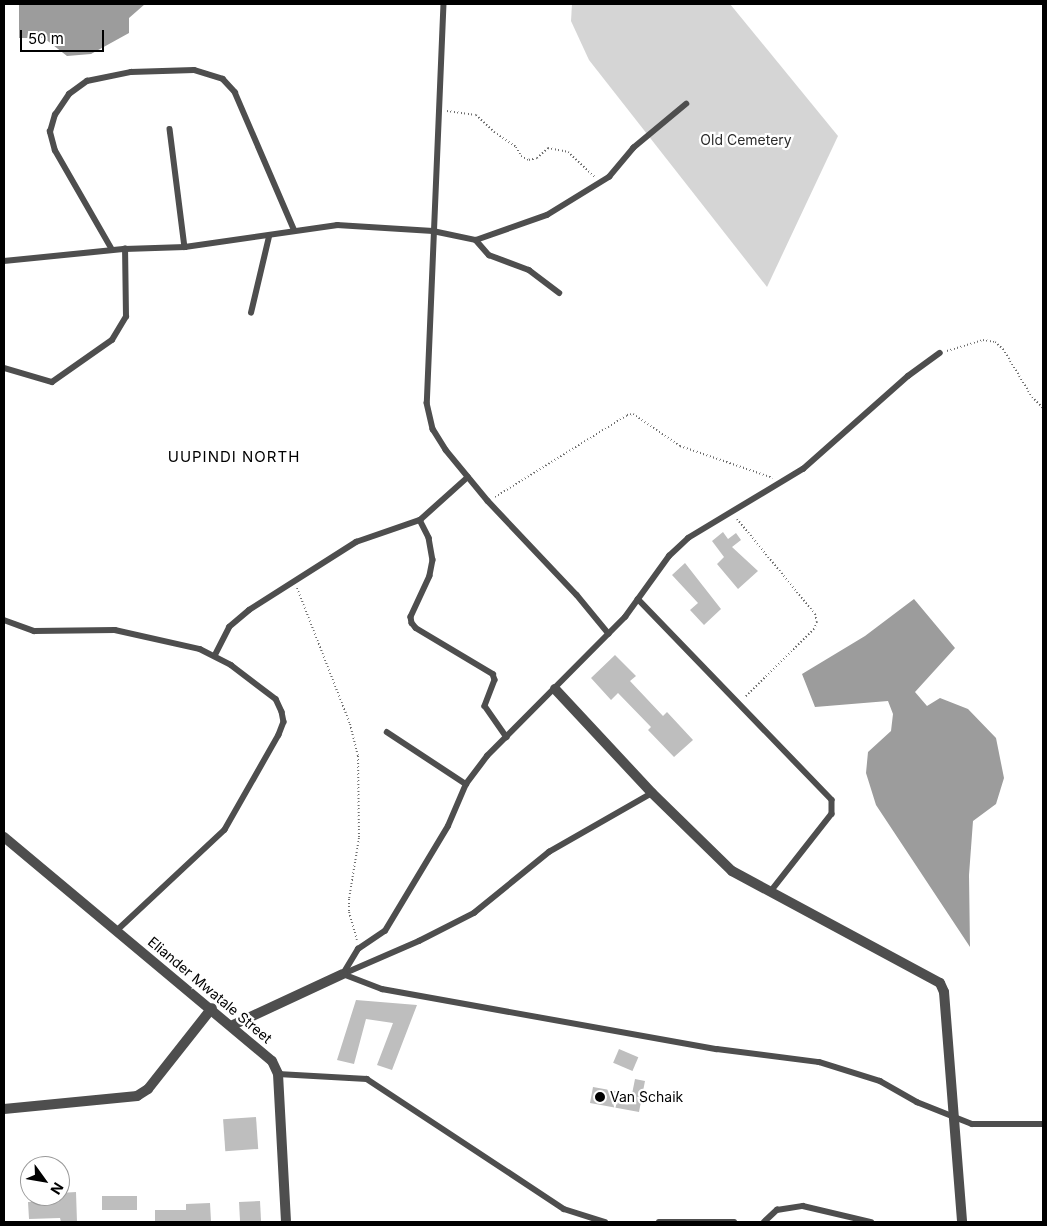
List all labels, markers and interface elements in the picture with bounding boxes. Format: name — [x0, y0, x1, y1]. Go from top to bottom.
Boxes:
scale bar — [22, 20, 106, 52]
text: 50 m — [28, 29, 64, 48]
park label: Old Cemetery — [700, 132, 792, 148]
district label: UUPINDI NORTH — [166, 448, 302, 466]
street label: Eliander Mwatale Street — [145, 933, 275, 1047]
place label: Van Schaik — [610, 1089, 683, 1105]
marker: Van Schaik — [594, 1091, 606, 1103]
north arrow — [20, 1156, 70, 1206]
text: N — [47, 1180, 67, 1198]

